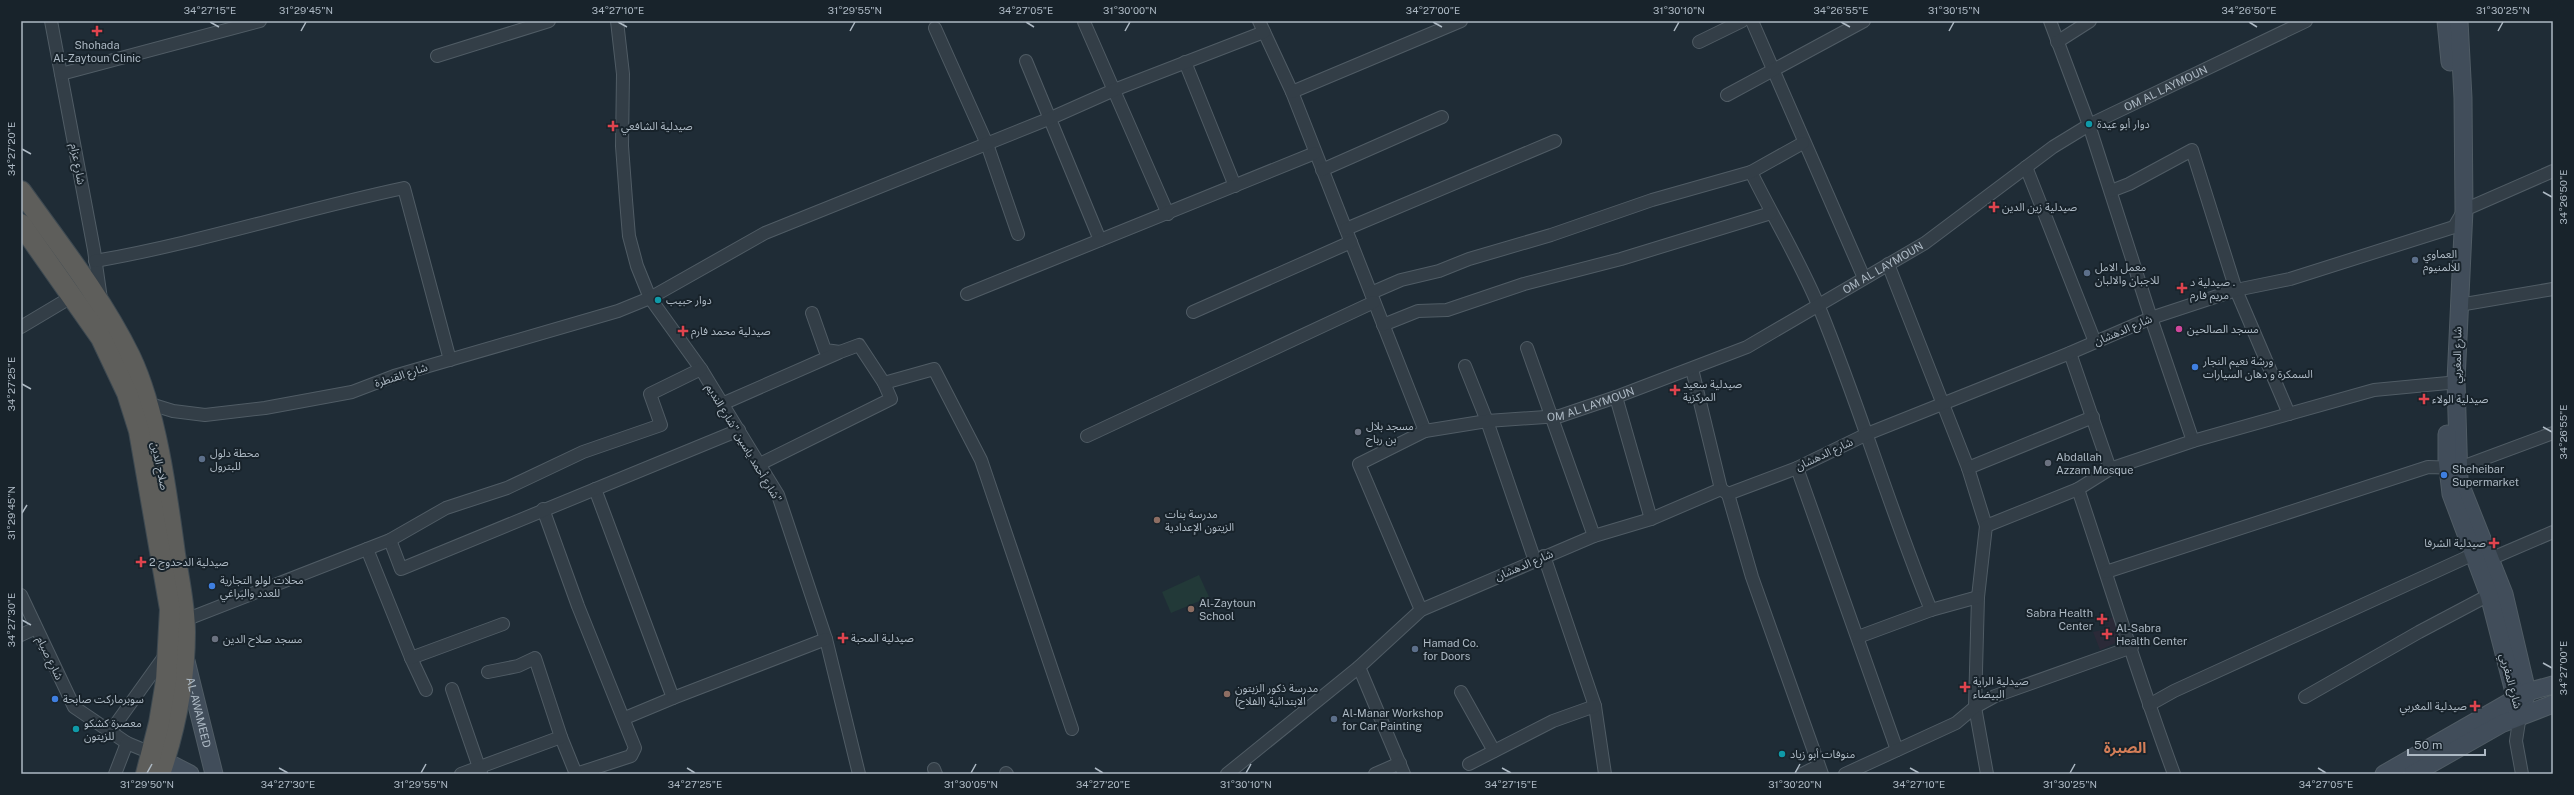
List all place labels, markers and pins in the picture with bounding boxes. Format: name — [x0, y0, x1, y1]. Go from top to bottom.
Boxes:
marker: Shohada Al-Zaytoun Clinic — [91, 25, 103, 37]
place label: Shohada Al-Zaytoun Clinic — [53, 39, 141, 64]
place label: دوار أبو عيدة — [2097, 118, 2150, 131]
marker: دوار أبو عيدة — [2084, 119, 2094, 129]
place label: صيدلية الشافعي — [621, 120, 693, 136]
marker: صيدلية الشافعي — [608, 121, 618, 131]
place label: صيدلية زين الدين — [2002, 201, 2077, 214]
marker: صيدلية زين الدين — [1989, 202, 1999, 212]
place label: العماوي للالمنيوم — [2423, 248, 2460, 275]
marker: العماوي للالمنيوم — [2410, 255, 2420, 265]
place label: معمل الامل للاجبان والالبان — [2095, 261, 2160, 287]
marker: معمل الامل للاجبان والالبان — [2082, 268, 2092, 278]
place label: صيدلية د . مريم فارم — [2190, 276, 2235, 304]
marker: صيدلية د . مريم فارم — [2177, 283, 2187, 293]
place label: دوار حبيب — [666, 294, 712, 307]
marker: دوار حبيب — [653, 295, 663, 305]
place label: مسجد الصالحين — [2187, 323, 2259, 336]
marker: مسجد الصالحين — [2174, 324, 2184, 334]
place label: صيدلية محمد فارم — [691, 325, 771, 339]
marker: صيدلية محمد فارم — [678, 326, 688, 336]
place label: ورشة نعيم النجار السمكرة و دهان السيارات — [2202, 355, 2313, 381]
marker: ورشة نعيم النجار السمكرة و دهان السيارات — [2190, 362, 2200, 372]
place label: صيدلية سعيد المركزية — [1683, 378, 1742, 404]
marker: صيدلية سعيد المركزية — [1670, 385, 1680, 395]
place label: صيدلية الولاء — [2432, 393, 2489, 406]
marker: صيدلية الولاء — [2419, 394, 2429, 404]
place label: مسجد بلال بن رباح — [1366, 420, 1414, 447]
marker: مسجد بلال بن رباح — [1353, 427, 1363, 437]
place label: محطة دلول للبترول — [210, 447, 260, 473]
place label: Abdallah Azzam Mosque — [2056, 451, 2133, 476]
marker: محطة دلول للبترول — [197, 454, 207, 464]
marker: Abdallah Azzam Mosque — [2043, 458, 2053, 468]
place label: Sheheibar Supermarket — [2452, 463, 2519, 488]
marker: Sheheibar Supermarket — [2439, 470, 2449, 480]
place label: مدرسة بنات الزيتون الإعدادية — [1165, 508, 1234, 535]
marker: مدرسة بنات الزيتون الإعدادية — [1152, 515, 1162, 525]
place label: صيدلية الشرفا — [2424, 537, 2486, 550]
marker: صيدلية الشرفا — [2489, 538, 2499, 548]
place label: صيدلية الدحدوح 2 — [149, 556, 229, 570]
marker: صيدلية الدحدوح 2 — [136, 557, 146, 567]
place label: محلات لولو التجارية للعدد والبراغي — [220, 574, 304, 603]
marker: محلات لولو التجارية للعدد والبراغي — [207, 581, 217, 591]
place label: Al-Zaytoun School — [1199, 597, 1256, 622]
marker: Al-Zaytoun School — [1186, 604, 1196, 614]
place label: Sabra Health Center — [2026, 607, 2093, 632]
marker: Sabra Health Center — [2096, 613, 2108, 625]
place label: Al-Sabra Health Center — [2116, 622, 2187, 647]
marker: Al-Sabra Health Center — [2101, 628, 2113, 640]
place label: صيدلية المحبة — [851, 632, 914, 645]
place label: مسجد صلاح الدين — [223, 633, 303, 647]
marker: صيدلية المحبة — [838, 633, 848, 643]
marker: مسجد صلاح الدين — [210, 634, 220, 644]
place label: Hamad Co. for Doors — [1423, 637, 1479, 662]
marker: Hamad Co. for Doors — [1410, 644, 1420, 654]
place label: صيدلية الراية البيضاء — [1973, 675, 2029, 701]
place label: مدرسة ذكور الزيتون الابتدائية (الفلاح) — [1235, 682, 1319, 709]
marker: صيدلية الراية البيضاء — [1960, 682, 1970, 692]
marker: مدرسة ذكور الزيتون الابتدائية (الفلاح) — [1222, 689, 1232, 699]
place label: سوبرماركت صابحة — [63, 693, 144, 706]
marker: سوبرماركت صابحة — [50, 694, 60, 704]
place label: صيدلية المغربي — [2399, 700, 2467, 716]
marker: صيدلية المغربي — [2470, 701, 2480, 711]
place label: Al-Manar Workshop for Car Painting — [1342, 707, 1444, 732]
marker: Al-Manar Workshop for Car Painting — [1329, 714, 1339, 724]
place label: معصرة كشكو للزيتون — [84, 717, 142, 743]
marker: معصرة كشكو للزيتون — [71, 724, 81, 734]
place label: منوفات أبو زياد — [1790, 748, 1856, 761]
marker: منوفات أبو زياد — [1777, 749, 1787, 759]

